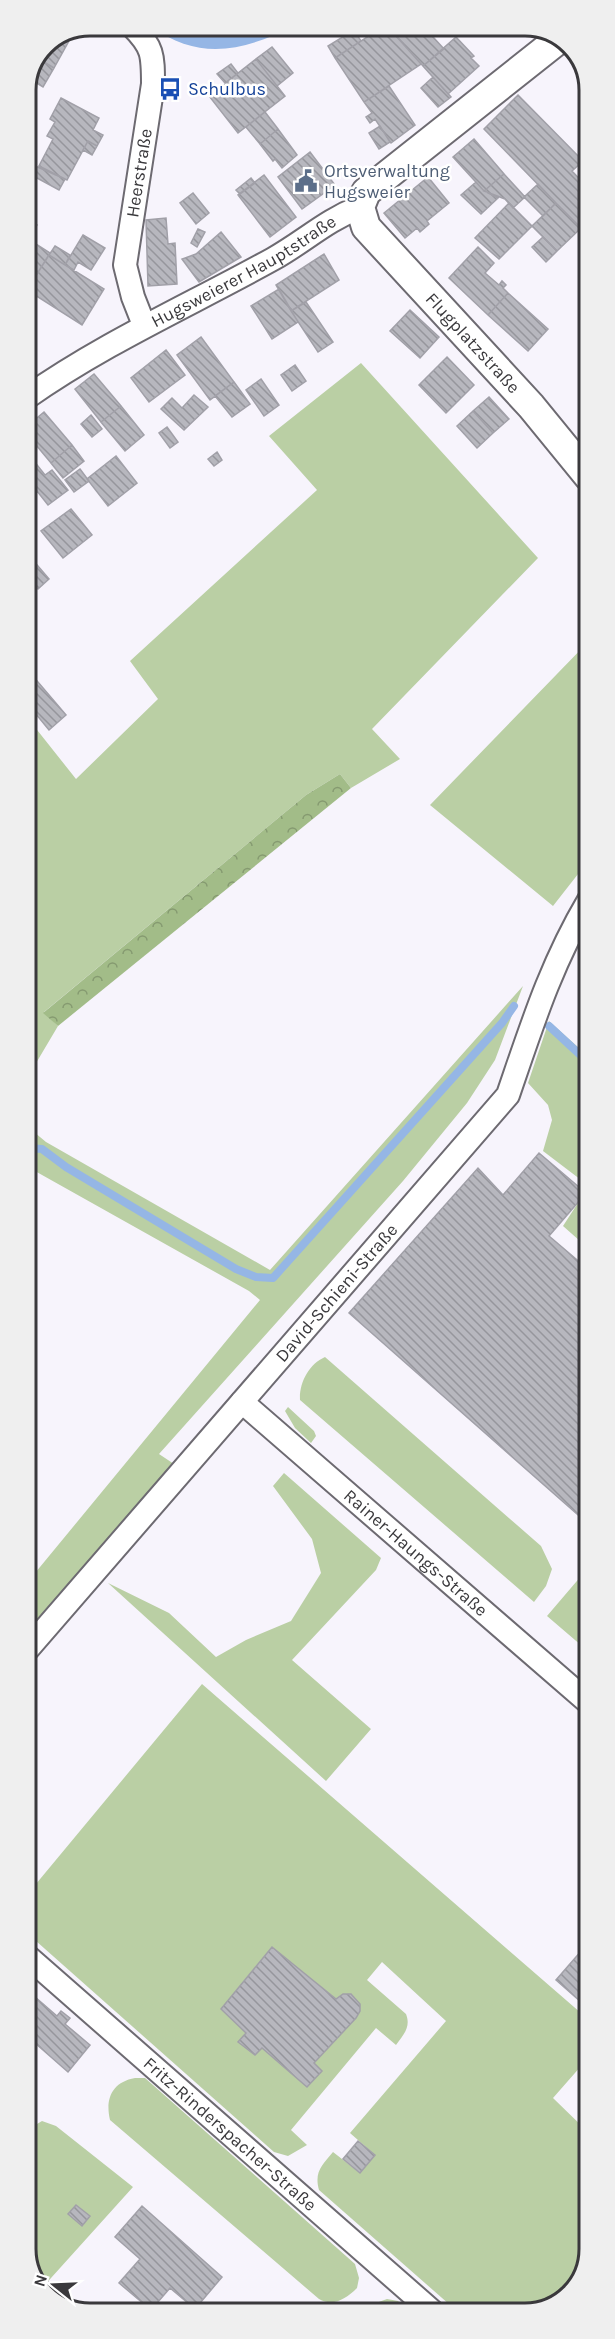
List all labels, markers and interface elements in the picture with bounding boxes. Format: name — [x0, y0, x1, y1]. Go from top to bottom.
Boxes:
bus stop icon: Schulbus — [157, 76, 183, 102]
place label: Schulbus — [188, 78, 266, 100]
street label: Heerstraße — [121, 127, 157, 219]
place label: Ortsverwaltung Hugsweier — [324, 160, 450, 203]
public building icon: Ortsverwaltung Hugsweier — [293, 168, 319, 194]
street label: Hugsweierer Hauptstraße — [147, 210, 340, 332]
street label: Flugplatzstraße — [421, 288, 525, 398]
street label: David-Schieni-Straße — [271, 1219, 402, 1366]
street label: Rainer-Haungs-Straße — [339, 1484, 492, 1621]
street label: Fritz-Rinderspacher-Straße — [139, 2052, 321, 2216]
north arrow — [24, 2255, 84, 2315]
text: N — [29, 2272, 51, 2289]

